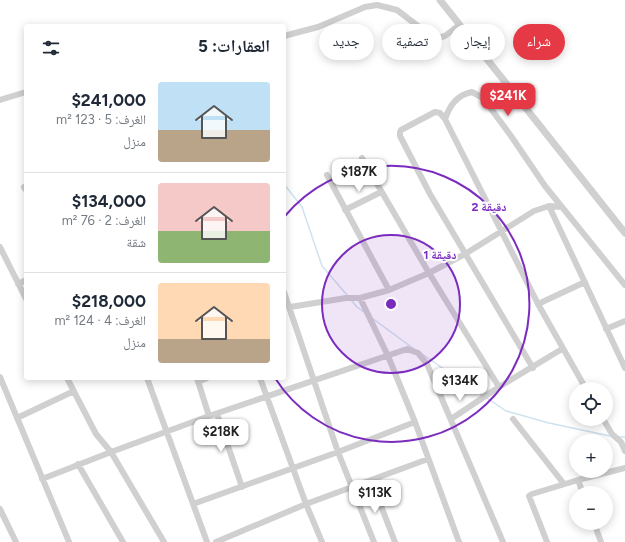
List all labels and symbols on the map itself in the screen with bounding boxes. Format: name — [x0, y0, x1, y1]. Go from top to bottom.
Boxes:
pin: $241K — [480, 83, 536, 117]
pin: $187K — [331, 159, 387, 193]
text: 2 دقيقة — [471, 200, 507, 214]
text: 1 دقيقة — [423, 248, 457, 262]
centre of rings — [384, 297, 398, 311]
pin: $134K — [432, 368, 488, 402]
pin: $218K — [193, 419, 249, 453]
pin: $113K — [347, 480, 403, 514]

